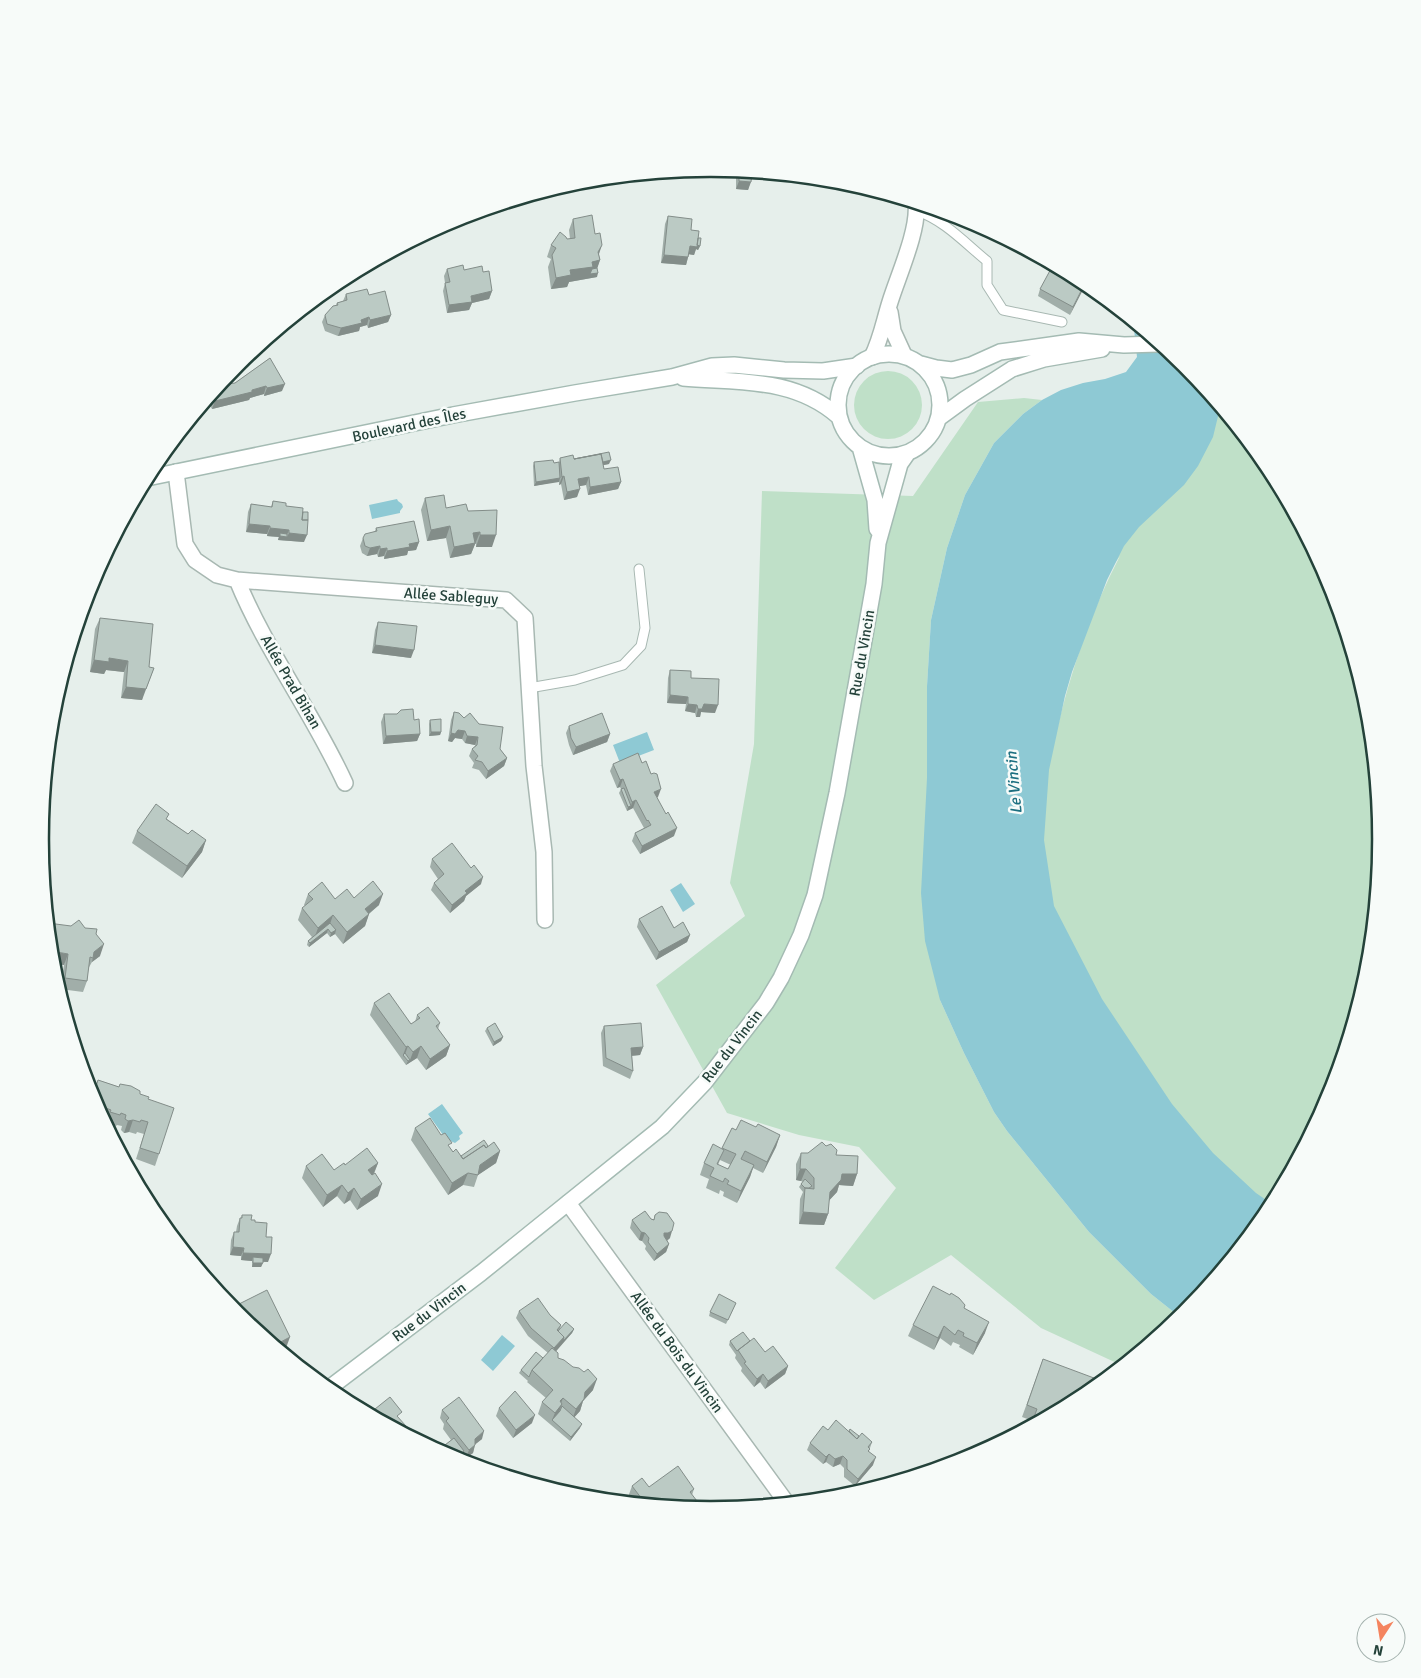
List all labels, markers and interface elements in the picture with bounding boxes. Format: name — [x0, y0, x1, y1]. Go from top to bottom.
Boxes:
street label: Boulevard des Îles — [351, 404, 468, 446]
street label: Allée Sableguy — [403, 584, 499, 608]
street label: Rue du Vincin — [846, 608, 878, 698]
street label: Allée Prad Bihan — [257, 632, 325, 732]
water label: Le Vincin — [1001, 750, 1027, 815]
street label: Rue du Vincin — [698, 1006, 766, 1086]
street label: Rue du Vincin — [389, 1278, 469, 1346]
street label: Allée du Bois du Vincin — [627, 1288, 727, 1416]
north arrow — [1356, 1613, 1406, 1663]
text: N — [1372, 1641, 1385, 1660]

